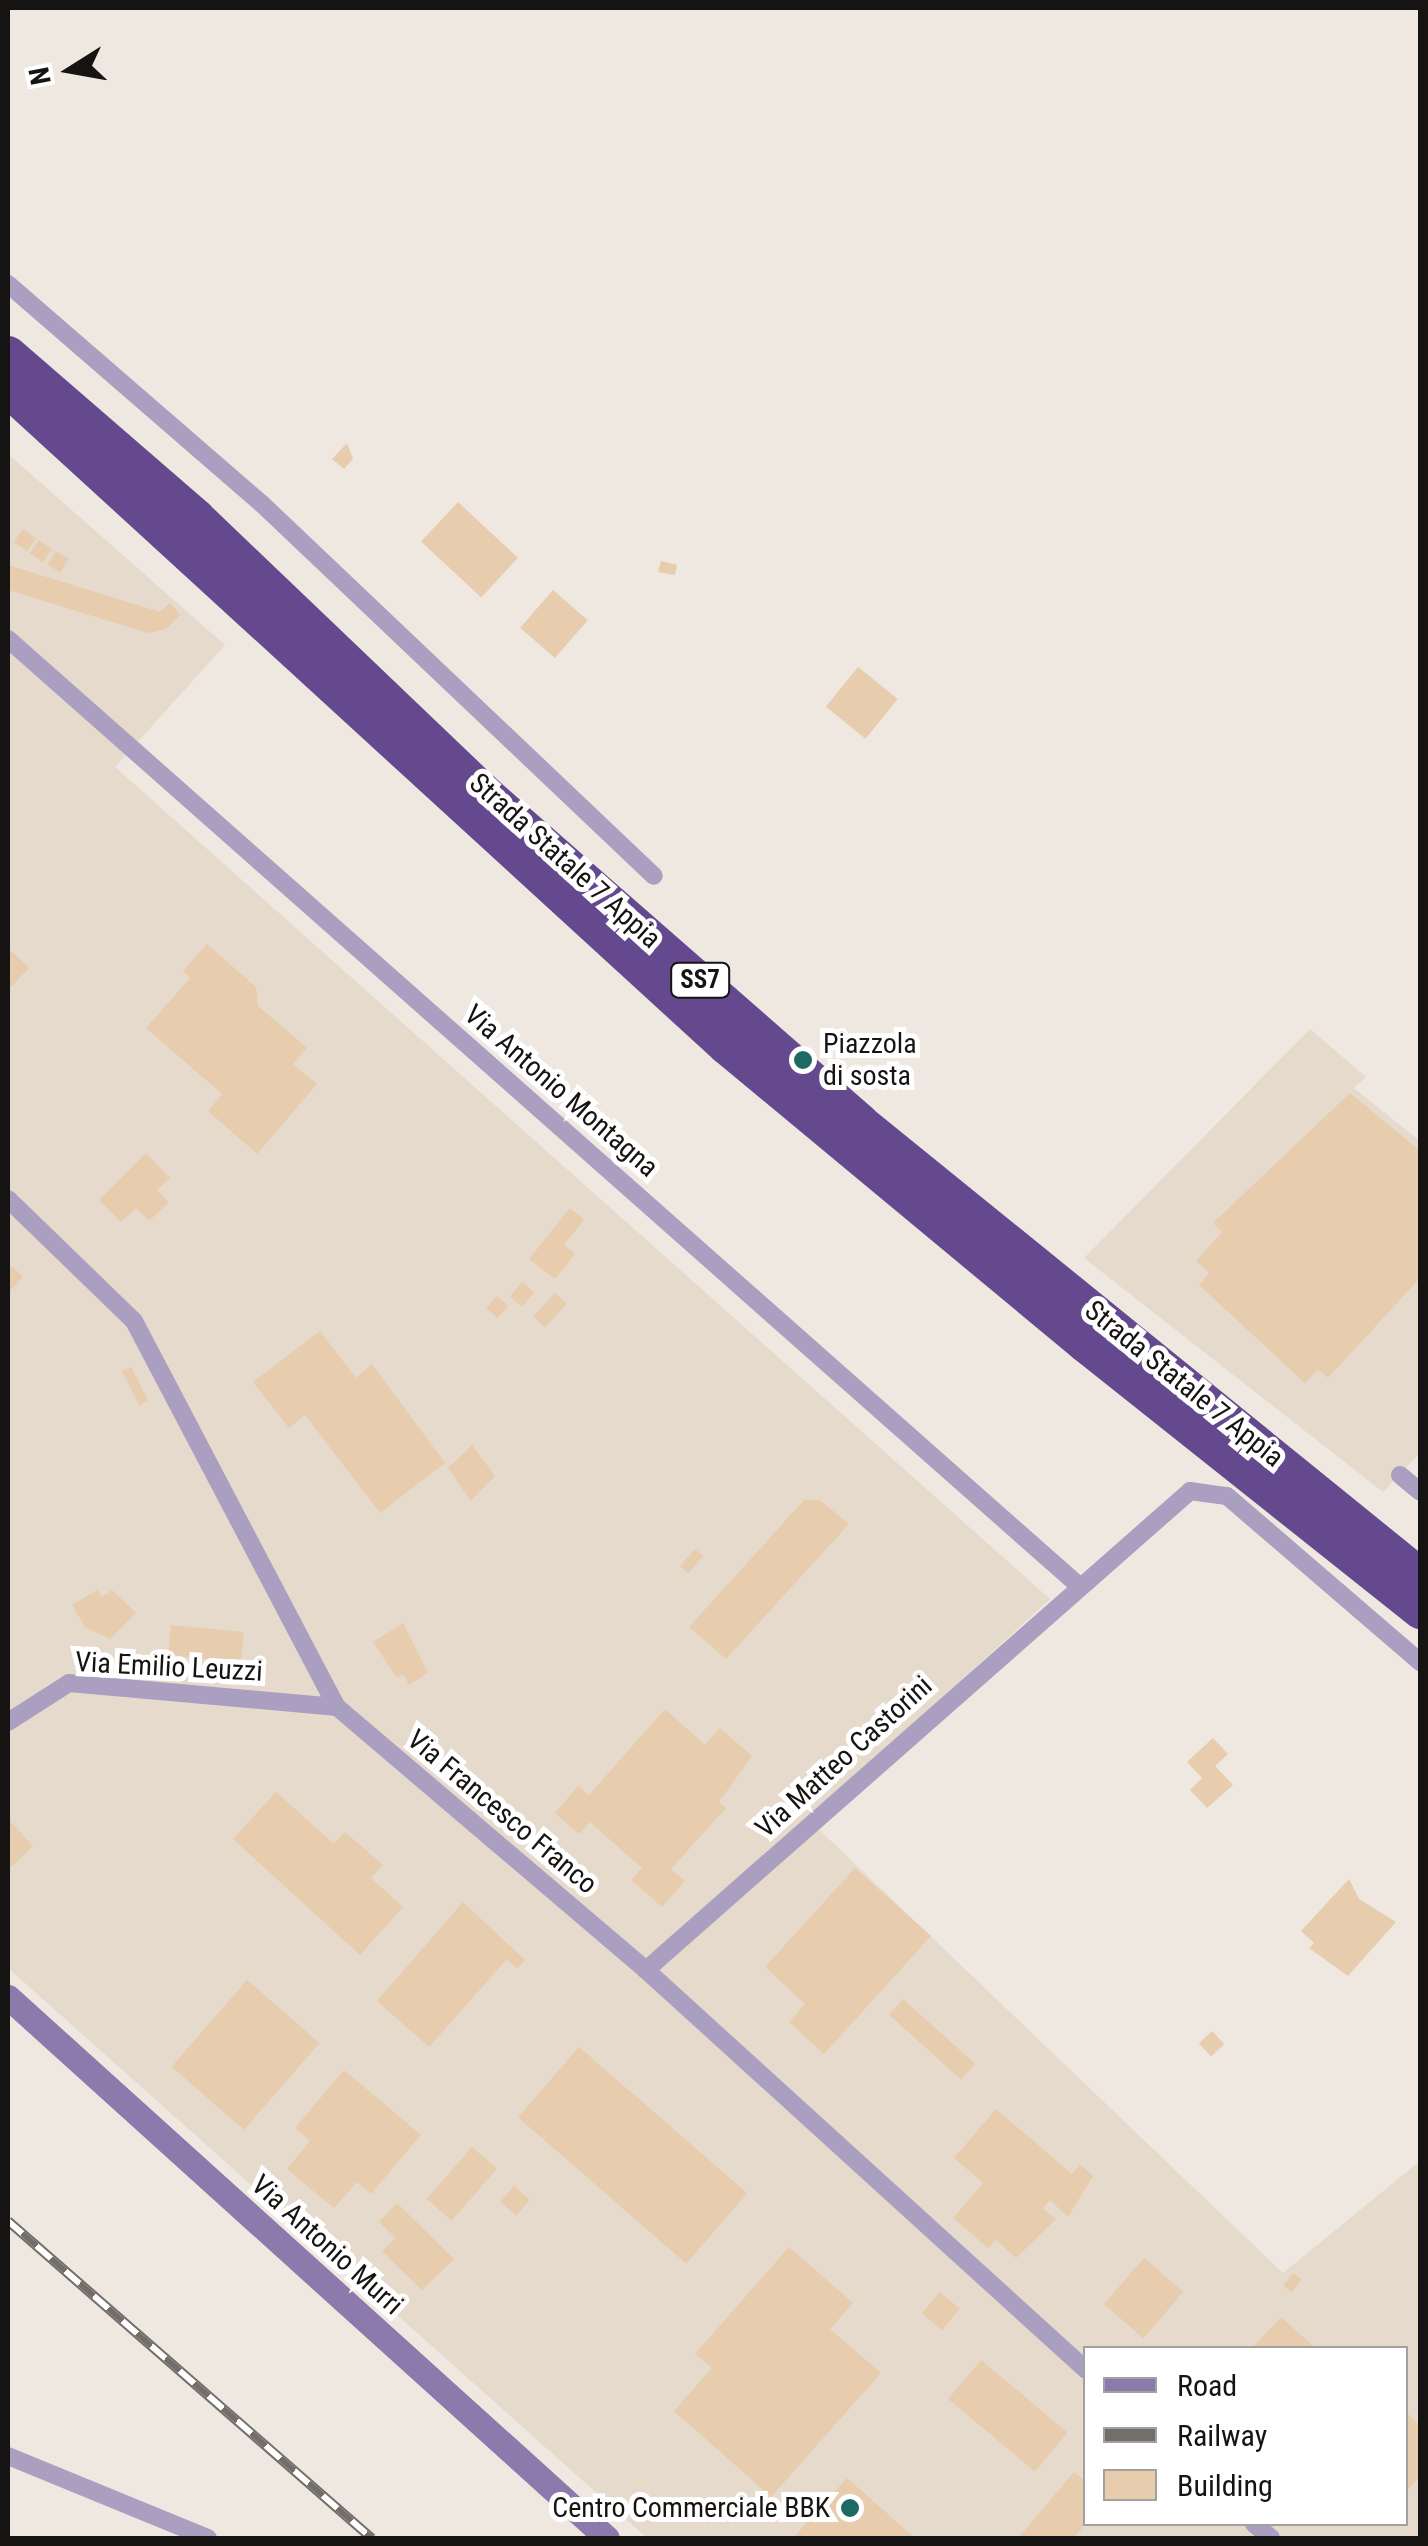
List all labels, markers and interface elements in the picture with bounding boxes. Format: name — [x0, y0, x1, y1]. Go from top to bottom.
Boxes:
north arrow — [20, 20, 120, 120]
text: N — [22, 64, 58, 87]
street label: Strada Statale 7 Appia — [462, 766, 668, 956]
road number: SS7 — [670, 960, 730, 1000]
street label: Via Antonio Montagna — [457, 998, 665, 1184]
place label: Piazzola di sosta — [823, 1027, 917, 1093]
marker: Piazzola di sosta — [792, 1049, 814, 1071]
street label: Strada Statale 7 Appia — [1078, 1294, 1290, 1474]
street label: Via Emilio Leuzzi — [74, 1645, 264, 1689]
street label: Via Matteo Castorini — [749, 1669, 939, 1845]
street label: Via Francesco Franco — [400, 1723, 604, 1901]
street label: Via Antonio Murri — [244, 2168, 410, 2322]
legend — [1083, 2346, 1408, 2526]
text: Road — [1177, 2368, 1237, 2403]
text: Railway — [1177, 2418, 1267, 2453]
text: Building — [1177, 2468, 1273, 2503]
place label: Centro Commerciale BBK — [552, 2491, 830, 2525]
marker: Centro Commerciale BBK — [839, 2497, 861, 2519]

